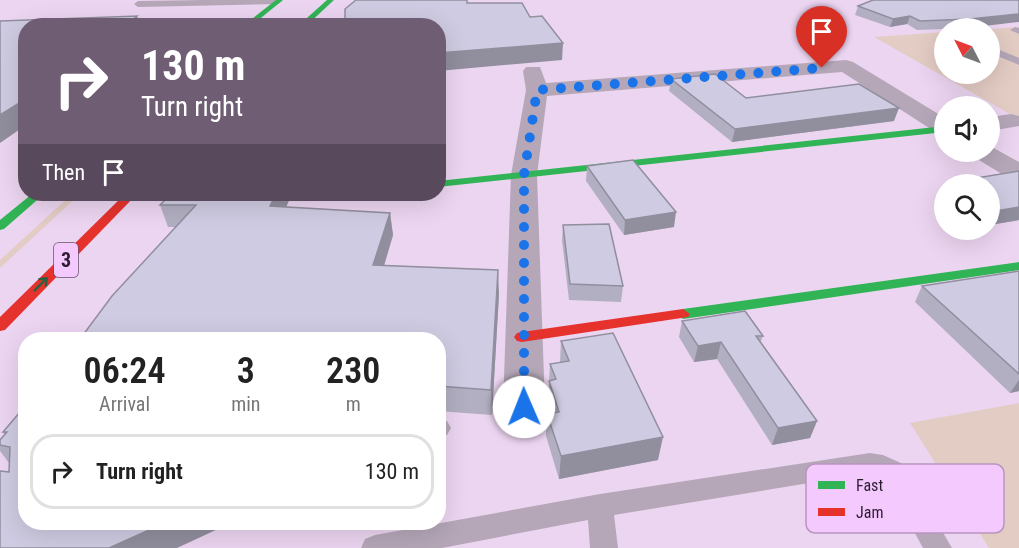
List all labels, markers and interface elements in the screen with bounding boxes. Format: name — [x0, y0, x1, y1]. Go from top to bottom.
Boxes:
pin — [796, 6, 847, 68]
icon: arrive — [805, 15, 838, 48]
north arrow — [934, 18, 1000, 84]
map controls — [934, 18, 1000, 240]
text: 130 m — [141, 41, 246, 90]
icon: right — [42, 42, 120, 120]
text: Turn right — [141, 91, 243, 123]
button: sound — [934, 96, 1000, 162]
icon: arrive — [97, 156, 130, 189]
text: Then — [42, 160, 85, 185]
button: search — [934, 174, 1000, 240]
road number: 3 — [54, 243, 78, 277]
one-way arrow — [34, 277, 49, 292]
text: 06:24 — [84, 350, 166, 392]
text: 3 — [237, 350, 255, 392]
text: 230 — [326, 350, 380, 392]
position arrow — [492, 375, 556, 439]
text: Arrival — [99, 392, 150, 416]
text: min — [231, 392, 260, 416]
text: m — [346, 392, 361, 416]
icon: right — [45, 455, 78, 488]
text: Turn right — [96, 459, 183, 484]
text: 130 m — [365, 459, 419, 484]
legend — [806, 464, 1004, 533]
text: Fast — [856, 476, 883, 495]
text: Jam — [856, 503, 883, 522]

